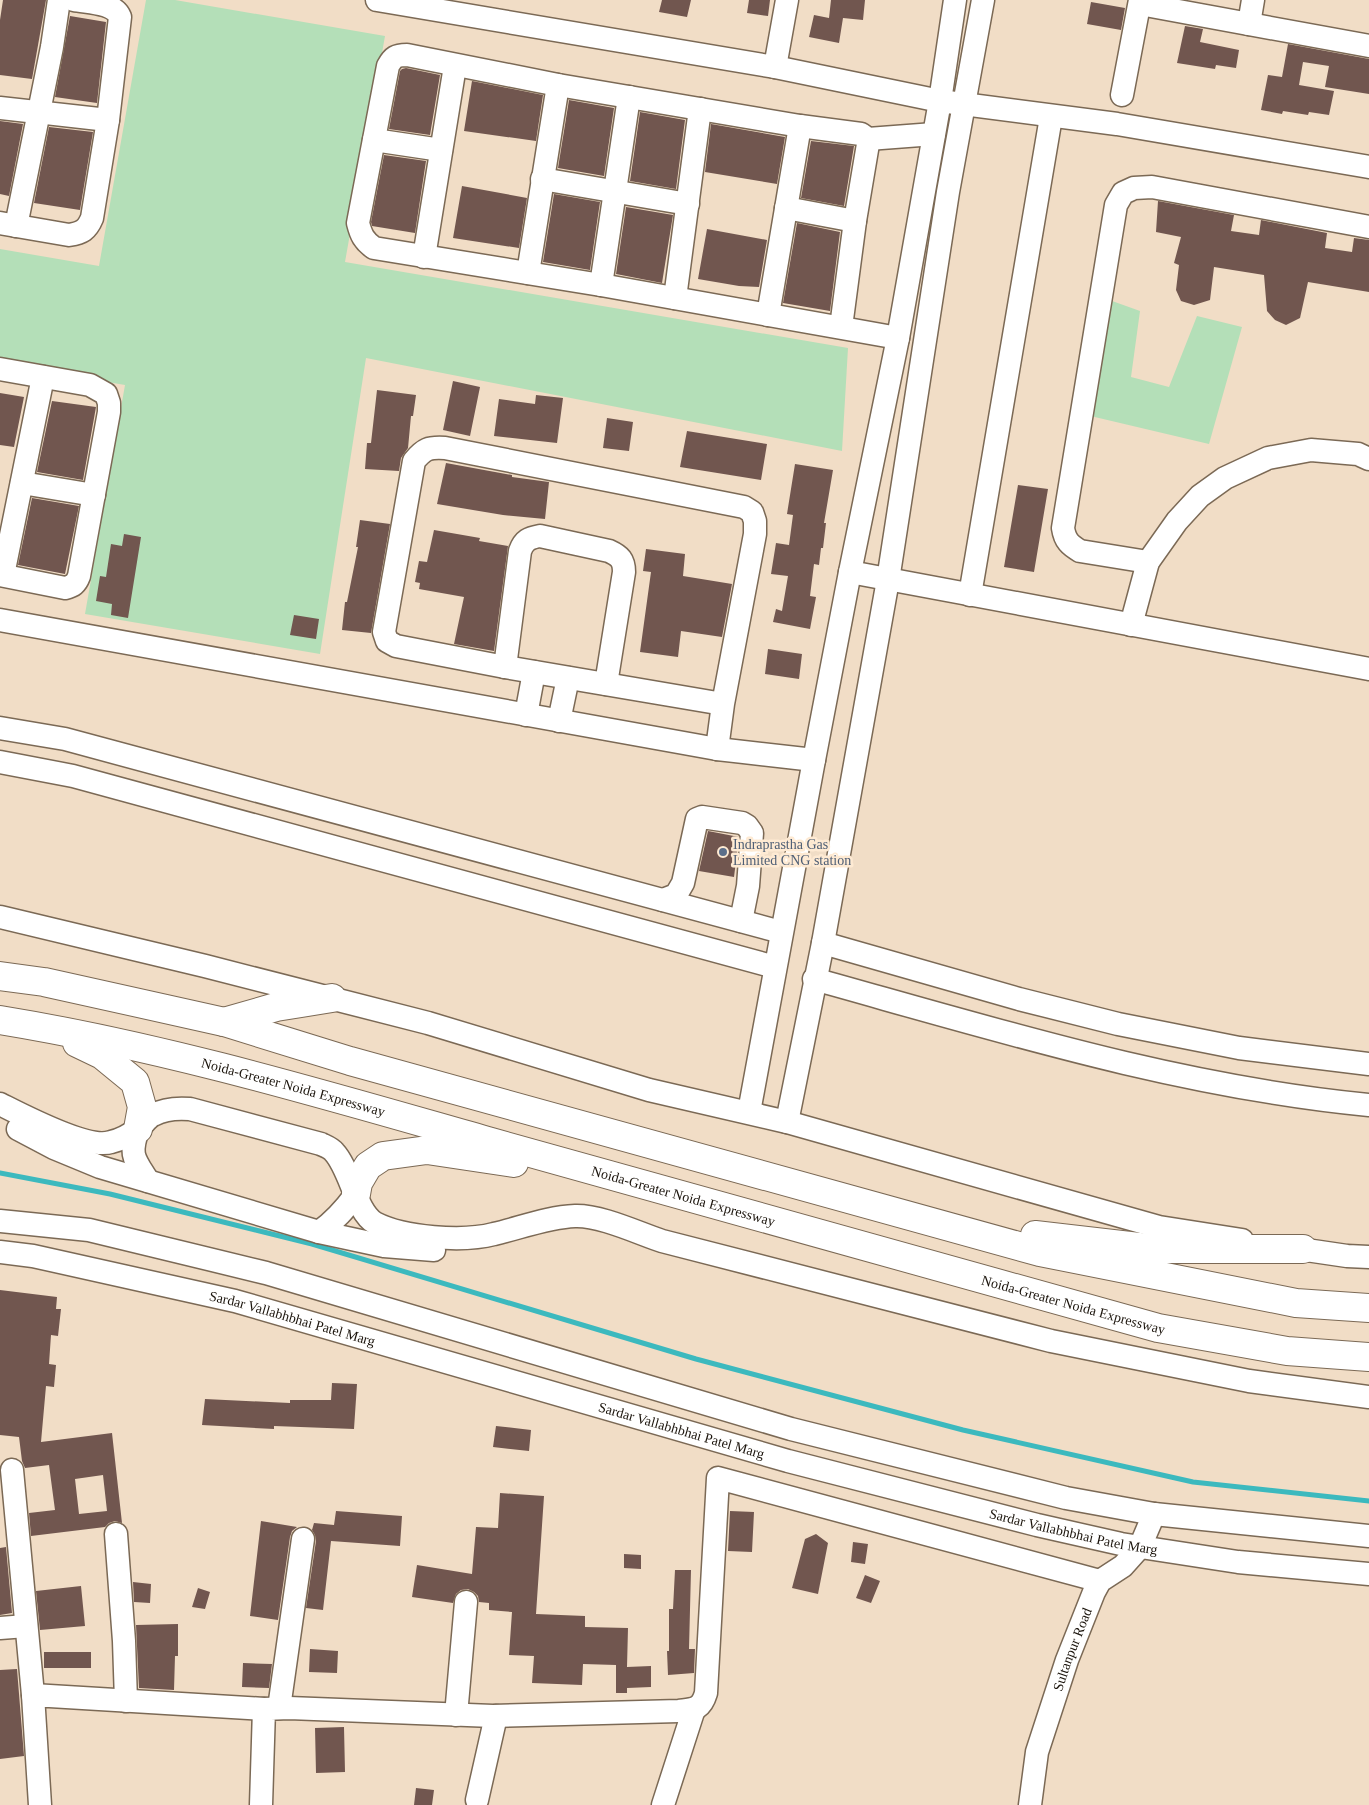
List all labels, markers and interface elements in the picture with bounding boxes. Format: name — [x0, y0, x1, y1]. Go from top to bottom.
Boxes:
place label: Indraprastha Gas Limited CNG station — [733, 837, 851, 868]
marker: Indraprastha Gas Limited CNG station — [717, 846, 729, 858]
street label: Noida-Greater Noida Expressway — [200, 1055, 387, 1119]
street label: Noida-Greater Noida Expressway — [590, 1163, 777, 1229]
street label: Noida-Greater Noida Expressway — [980, 1272, 1166, 1337]
street label: Sardar Vallabhbhai Patel Marg — [208, 1288, 377, 1349]
street label: Sardar Vallabhbhai Patel Marg — [597, 1399, 766, 1461]
street label: Sardar Vallabhbhai Patel Marg — [988, 1506, 1159, 1557]
street label: Sultanpur Road — [1050, 1606, 1094, 1693]

